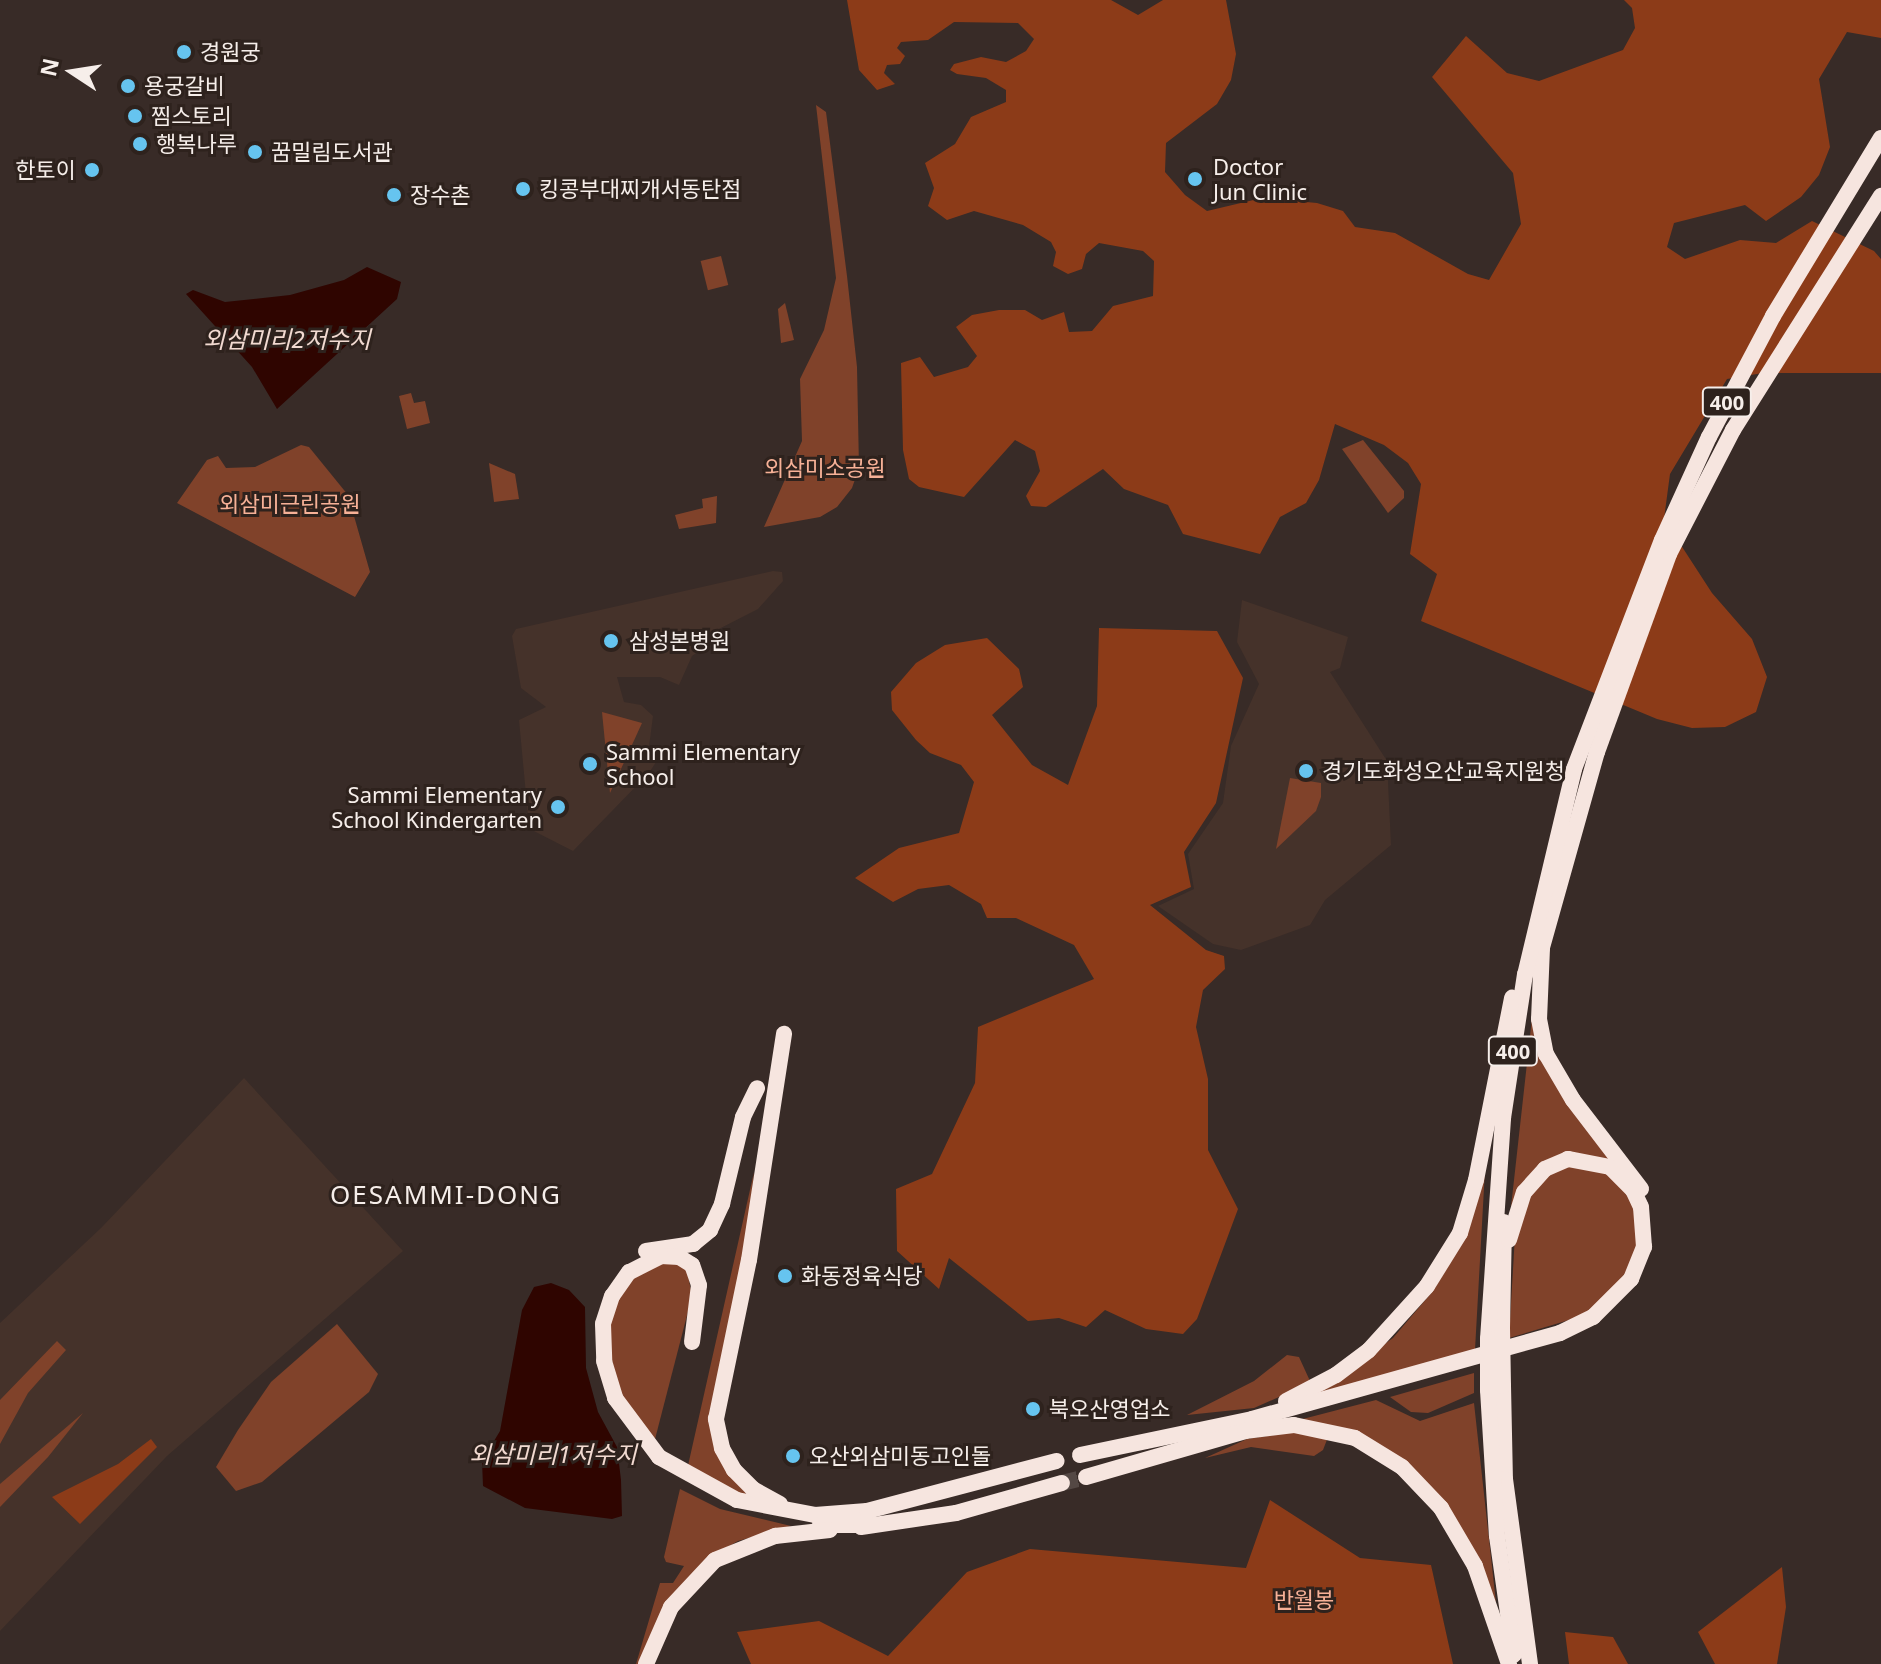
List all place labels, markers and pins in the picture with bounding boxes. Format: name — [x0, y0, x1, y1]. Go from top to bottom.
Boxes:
place label: 경원궁 — [200, 39, 261, 65]
marker: 경원궁 — [175, 43, 193, 61]
place label: 용궁갈비 — [144, 73, 225, 99]
marker: 용궁갈비 — [119, 77, 137, 95]
place label: 찜스토리 — [151, 103, 232, 129]
marker: 찜스토리 — [126, 107, 144, 125]
place label: 행복나루 — [156, 131, 237, 157]
marker: 행복나루 — [131, 135, 149, 153]
place label: 꿈밀림도서관 — [271, 139, 392, 165]
marker: 꿈밀림도서관 — [246, 143, 264, 161]
place label: Doctor Jun Clinic — [1213, 153, 1307, 204]
place label: 한토이 — [15, 157, 76, 183]
marker: 한토이 — [83, 161, 101, 179]
marker: Doctor Jun Clinic — [1184, 168, 1206, 190]
place label: 킹콩부대찌개서동탄점 — [539, 176, 741, 202]
marker: 킹콩부대찌개서동탄점 — [514, 180, 532, 198]
place label: 장수촌 — [410, 182, 471, 208]
marker: 장수촌 — [385, 186, 403, 204]
place label: 삼성본병원 — [629, 628, 730, 654]
marker: 삼성본병원 — [600, 630, 622, 652]
place label: Sammi Elementary School — [606, 738, 800, 790]
marker: Sammi Elementary School — [581, 755, 599, 773]
place label: 경기도화성오산교육지원청 — [1322, 758, 1565, 784]
marker: 경기도화성오산교육지원청 — [1297, 762, 1315, 780]
place label: Sammi Elementary School Kindergarten — [331, 781, 542, 832]
marker: Sammi Elementary School Kindergarten — [549, 798, 567, 816]
place label: 화동정육식당 — [801, 1263, 922, 1289]
marker: 화동정육식당 — [776, 1267, 794, 1285]
place label: 북오산영업소 — [1049, 1396, 1170, 1422]
marker: 북오산영업소 — [1024, 1400, 1042, 1418]
place label: 오산외삼미동고인돌 — [809, 1443, 991, 1469]
marker: 오산외삼미동고인돌 — [784, 1447, 802, 1465]

